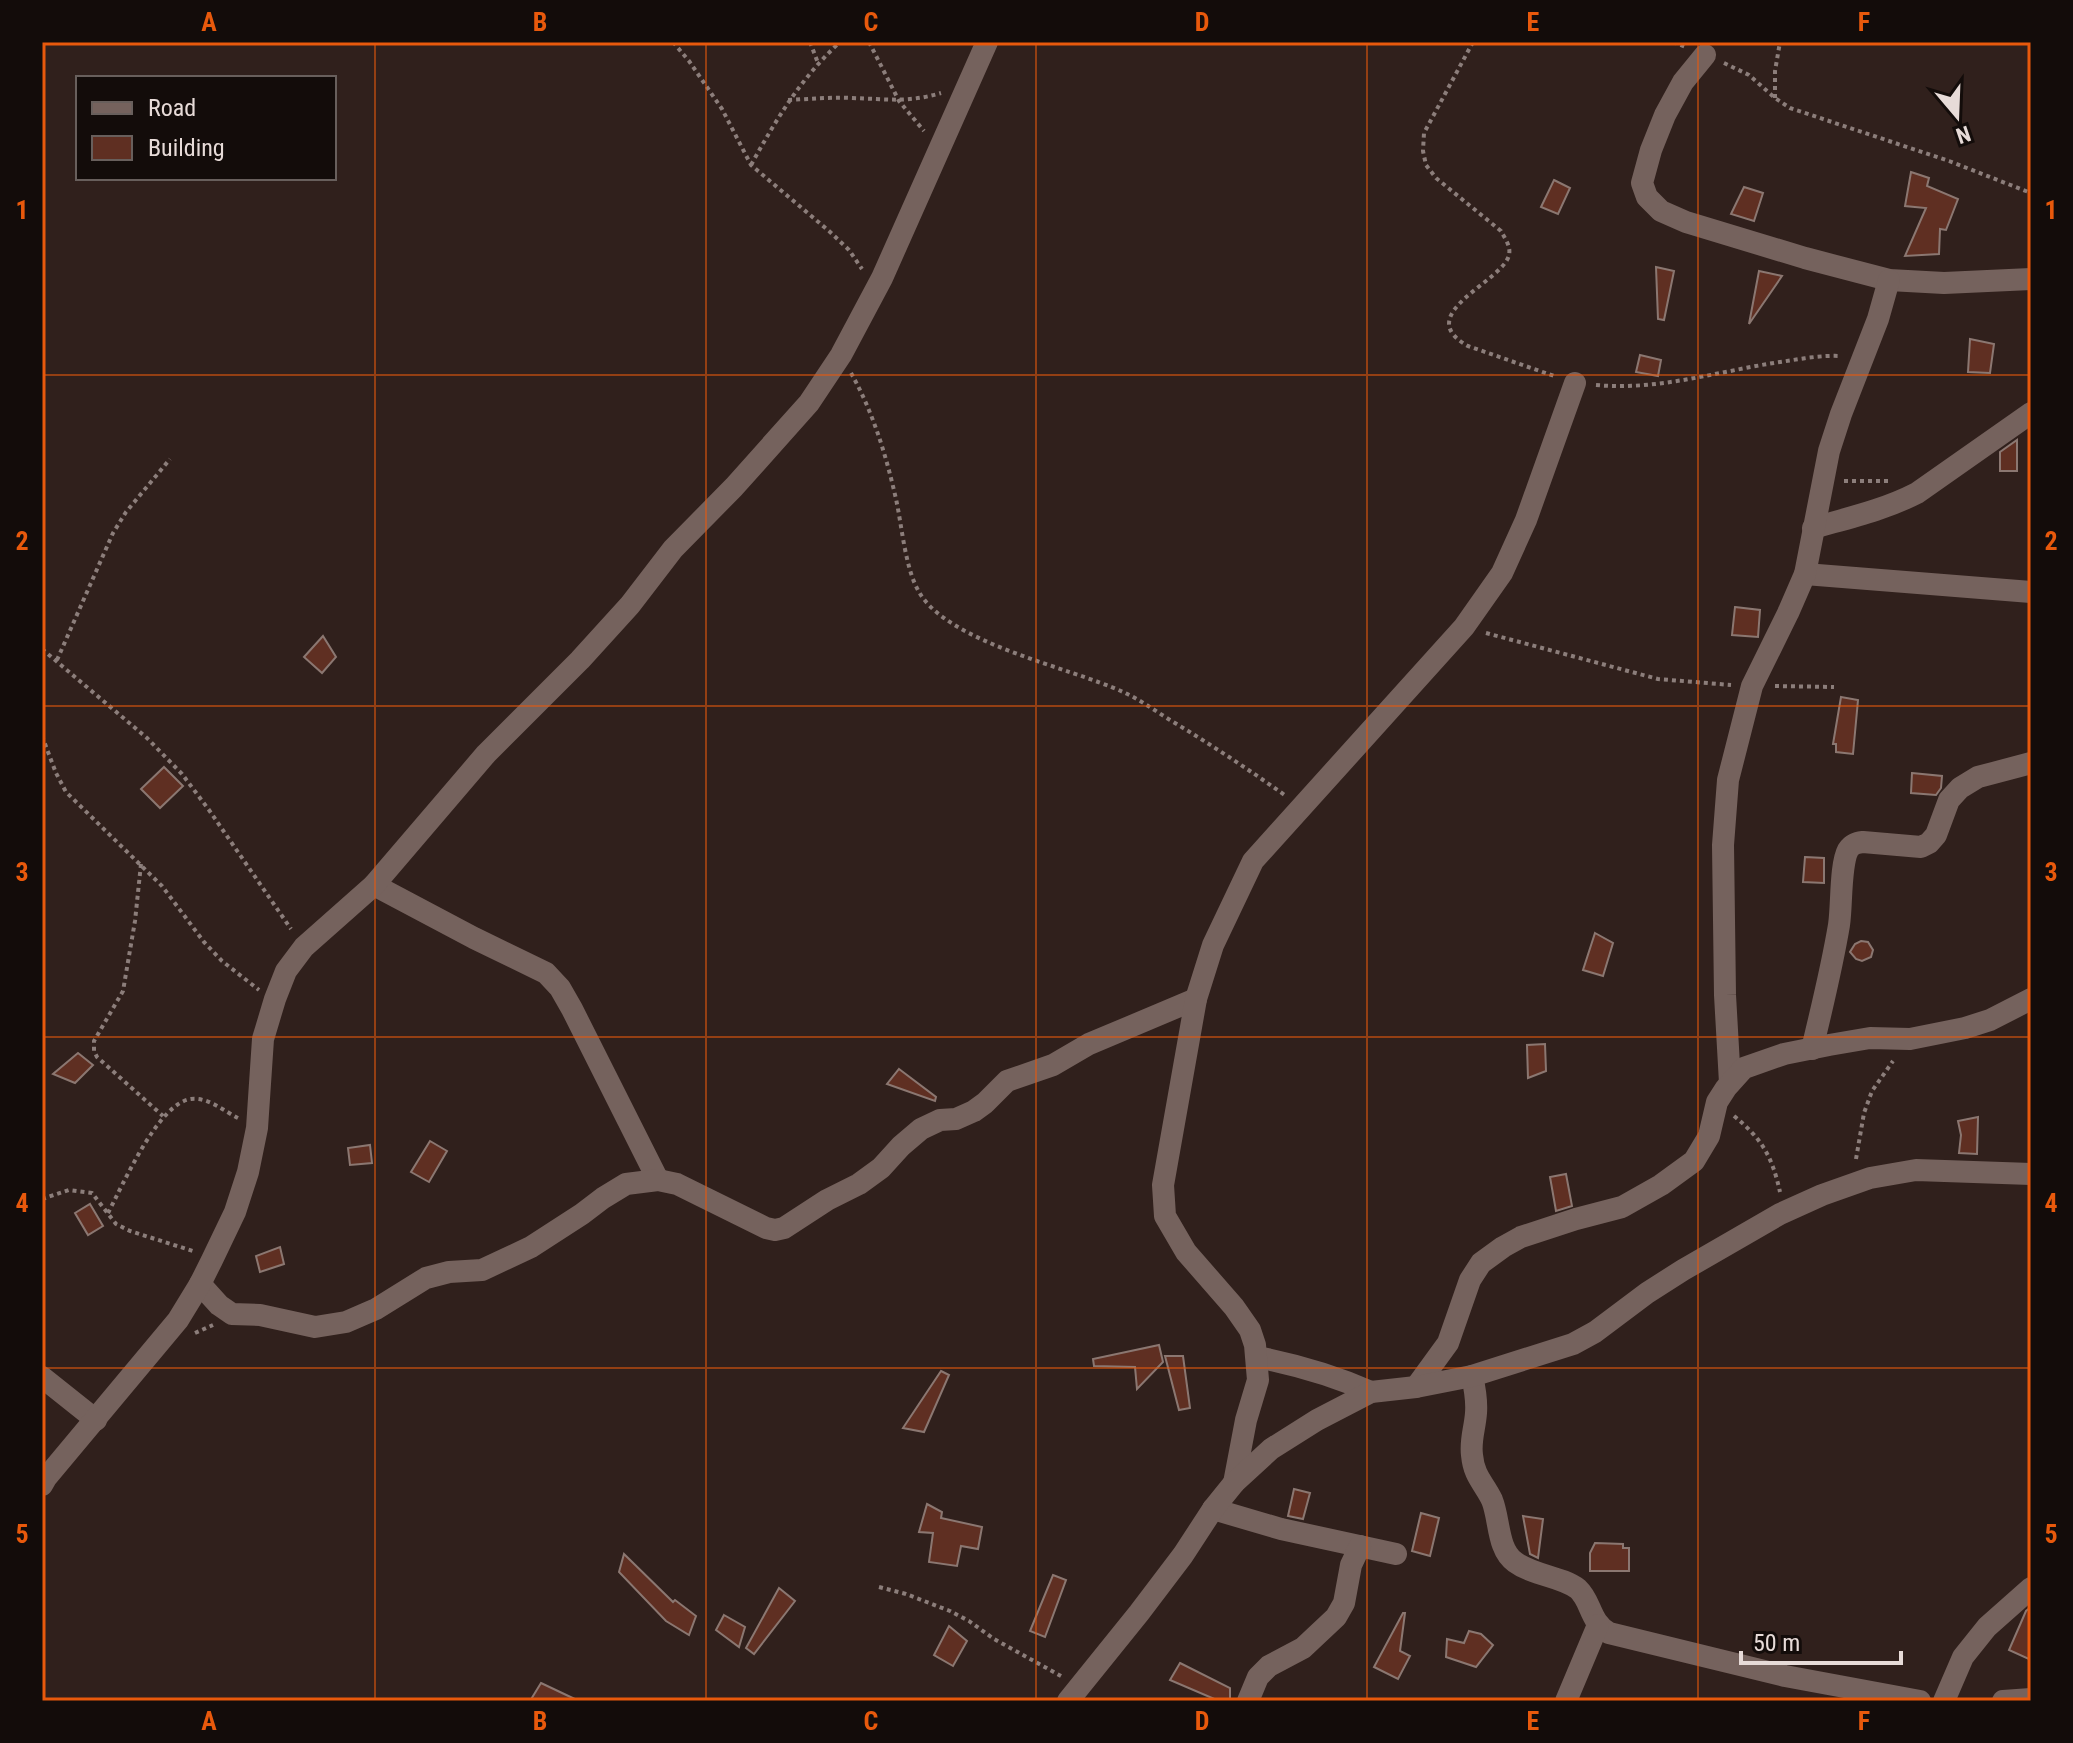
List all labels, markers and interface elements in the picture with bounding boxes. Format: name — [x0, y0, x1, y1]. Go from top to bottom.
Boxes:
text: A — [201, 7, 217, 37]
text: B — [533, 7, 547, 37]
text: C — [864, 7, 879, 37]
text: D — [1195, 7, 1209, 37]
text: E — [1527, 7, 1540, 37]
text: F — [1858, 7, 1870, 37]
legend — [76, 76, 336, 180]
north arrow — [1917, 76, 1997, 156]
text: Road — [148, 94, 196, 122]
text: N — [1953, 120, 1974, 148]
text: Building — [148, 134, 225, 162]
text: 1 — [15, 195, 29, 225]
text: 1 — [2044, 195, 2058, 225]
text: 2 — [15, 526, 29, 556]
text: 2 — [2044, 526, 2058, 556]
text: 3 — [15, 857, 29, 887]
text: 3 — [2044, 857, 2058, 887]
text: 4 — [15, 1188, 29, 1218]
text: 4 — [2044, 1188, 2058, 1218]
text: 5 — [15, 1519, 29, 1549]
text: 5 — [2044, 1519, 2058, 1549]
scale bar — [1741, 1615, 1901, 1665]
text: 50 m — [1753, 1629, 1800, 1657]
text: A — [201, 1706, 217, 1736]
text: B — [533, 1706, 547, 1736]
text: C — [864, 1706, 879, 1736]
text: D — [1195, 1706, 1209, 1736]
text: E — [1527, 1706, 1540, 1736]
text: F — [1858, 1706, 1870, 1736]

